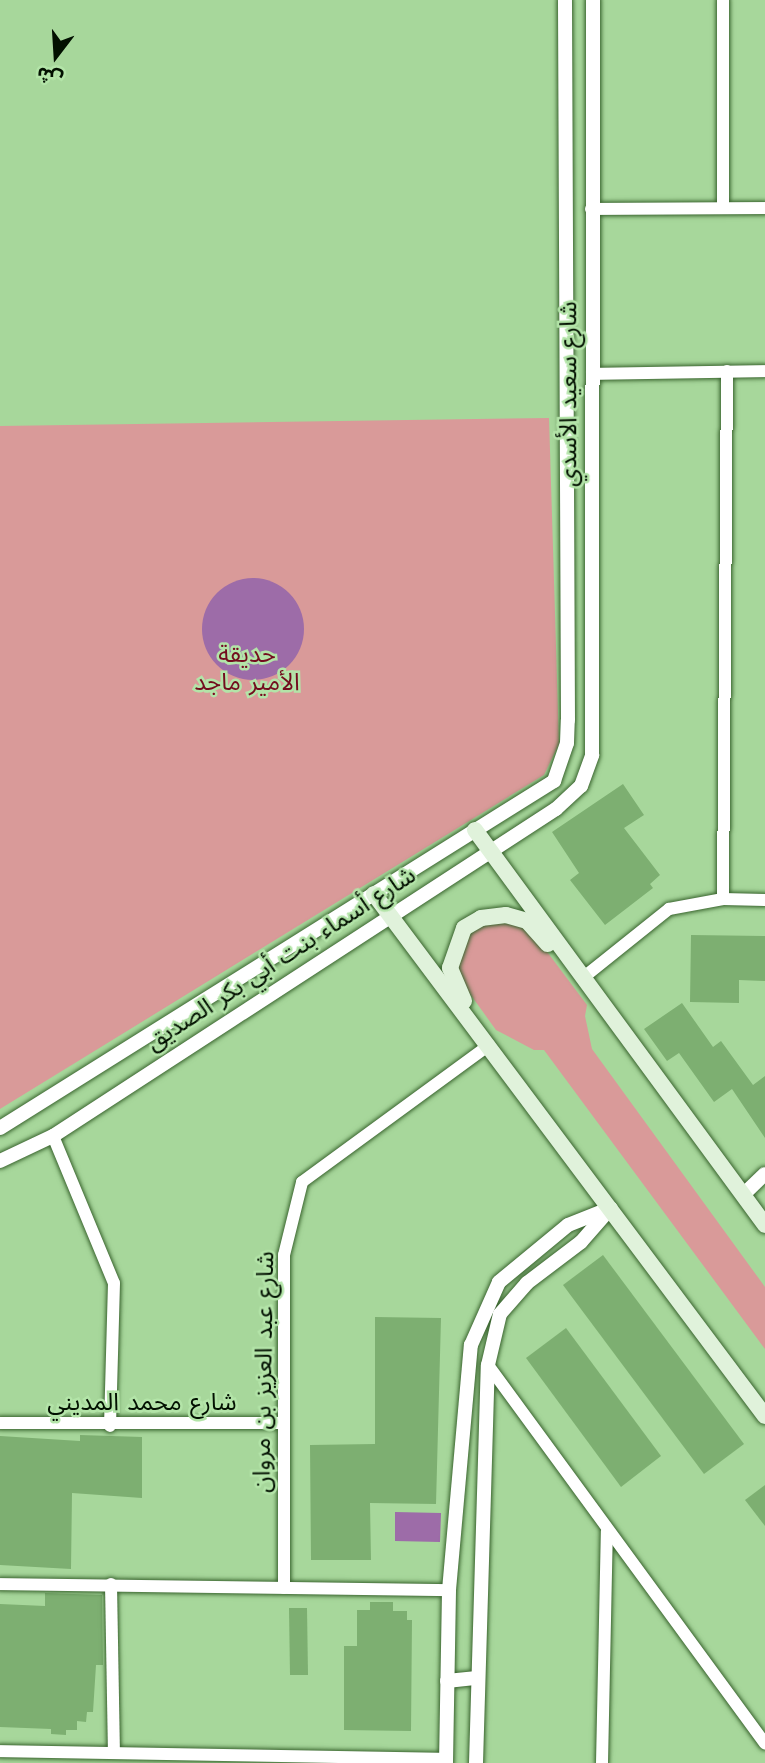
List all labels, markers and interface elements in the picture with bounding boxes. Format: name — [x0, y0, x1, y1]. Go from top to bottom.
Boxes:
north arrow — [21, 21, 91, 91]
text: ش — [34, 62, 66, 91]
street label: شارع سعيد الأسدي — [555, 301, 583, 487]
park label: حديقة الأمير ماجد — [194, 641, 300, 697]
street label: شارع أسماء بنت أبي بكر الصديق — [141, 861, 421, 1057]
street label: شارع عبد العزيز بن مروان — [247, 1251, 281, 1493]
street label: شارع محمد المديني — [47, 1389, 237, 1417]

